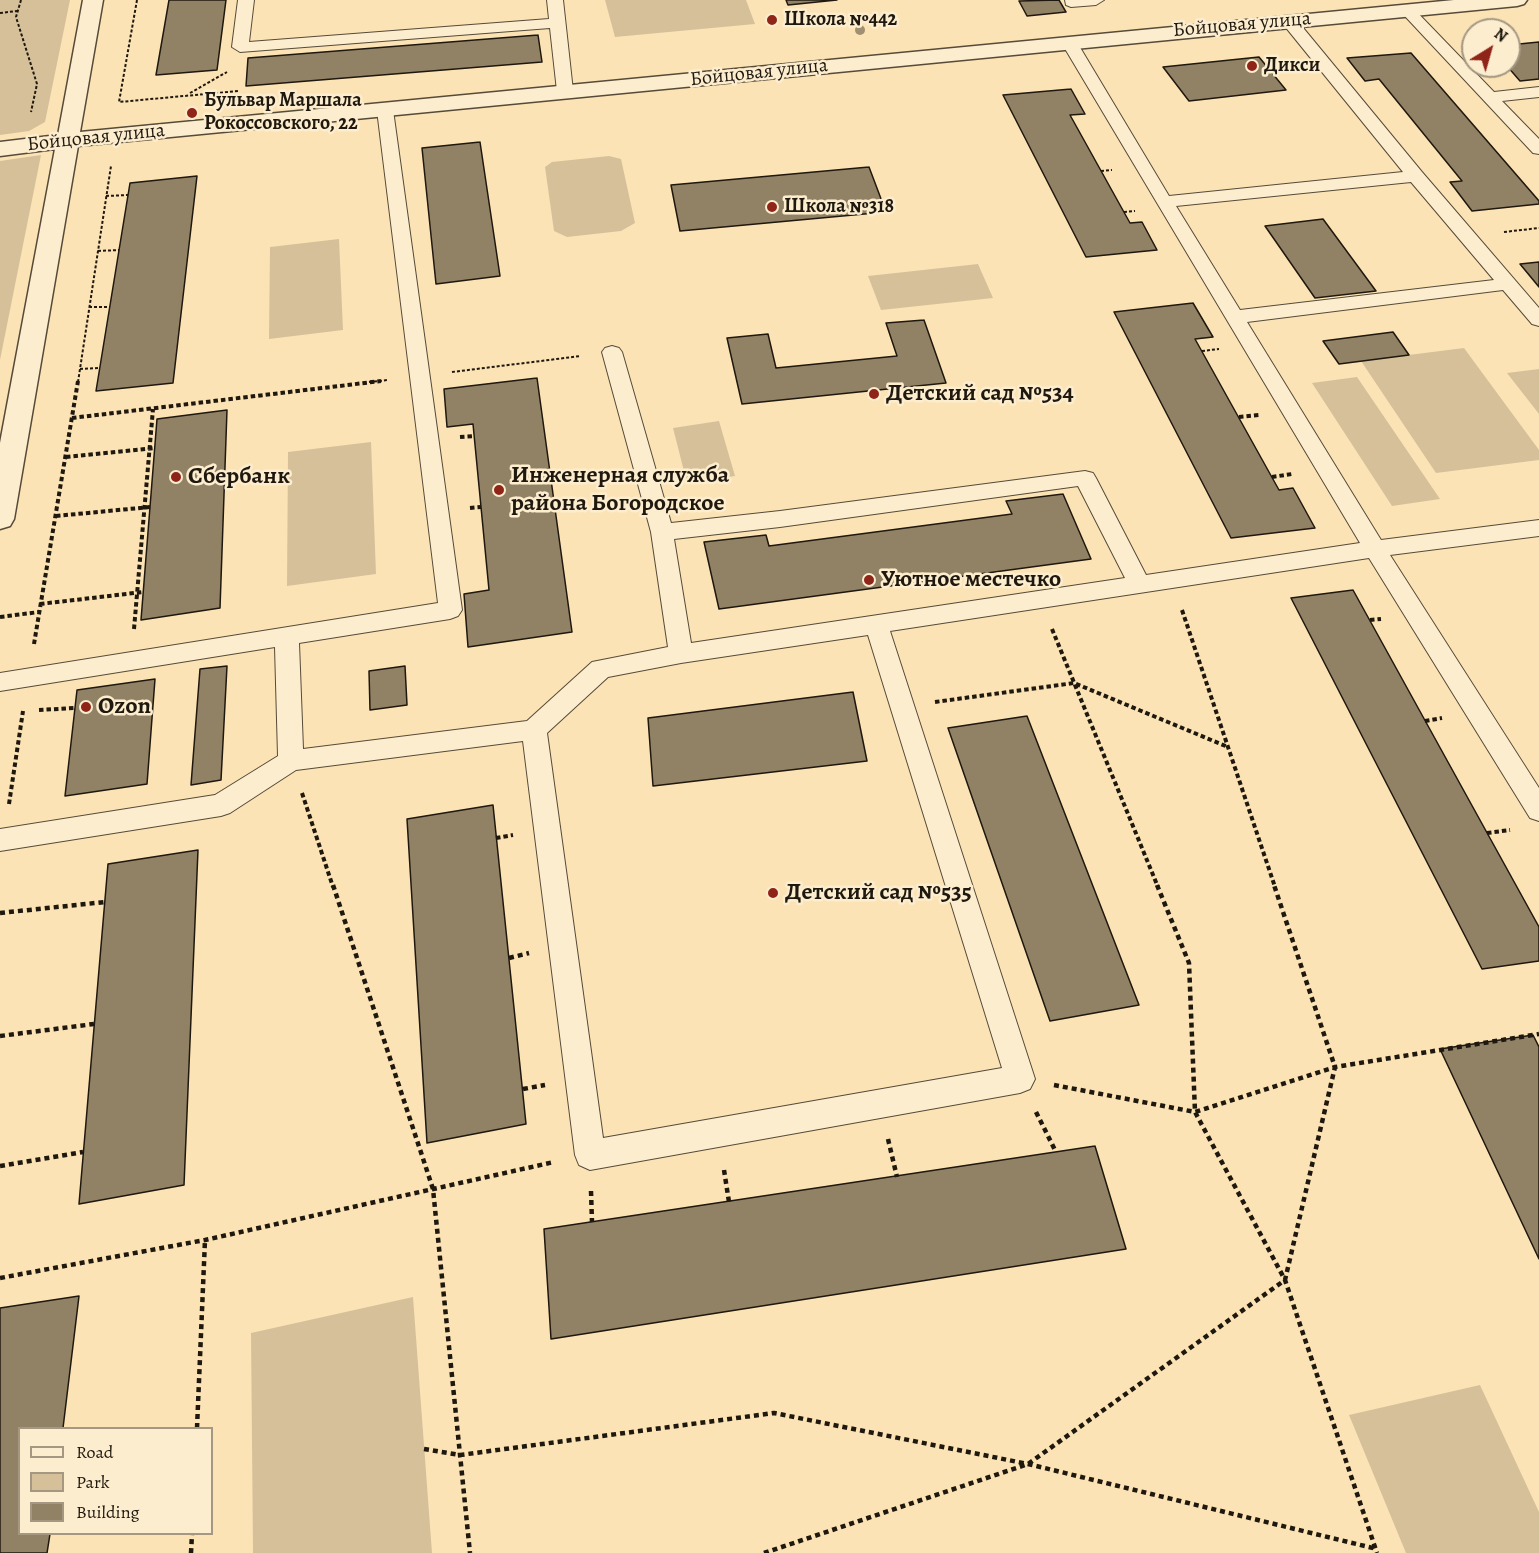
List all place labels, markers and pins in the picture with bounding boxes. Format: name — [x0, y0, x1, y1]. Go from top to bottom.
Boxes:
place label: Школа №442 — [784, 8, 897, 32]
marker: Школа №442 — [765, 13, 779, 27]
place label: Дикси — [1264, 54, 1320, 78]
marker: Дикси — [1245, 59, 1259, 73]
place label: Бульвар Маршала Рокоссовского, 22 — [204, 89, 362, 136]
marker: Бульвар Маршала Рокоссовского, 22 — [185, 106, 199, 120]
place label: Школа №318 — [784, 195, 894, 219]
marker: Школа №318 — [765, 200, 779, 214]
place label: Детский сад №534 — [886, 380, 1074, 408]
marker: Детский сад №534 — [867, 387, 881, 401]
place label: Инженерная служба района Богородское — [511, 462, 729, 518]
place label: Сбербанк — [188, 463, 290, 491]
marker: Сбербанк — [169, 470, 183, 484]
marker: Инженерная служба района Богородское — [492, 483, 506, 497]
place label: Уютное местечко — [881, 566, 1061, 594]
marker: Уютное местечко — [862, 573, 876, 587]
place label: Ozon — [98, 693, 151, 721]
marker: Ozon — [79, 700, 93, 714]
place label: Детский сад №535 — [785, 879, 972, 907]
marker: Детский сад №535 — [766, 886, 780, 900]

